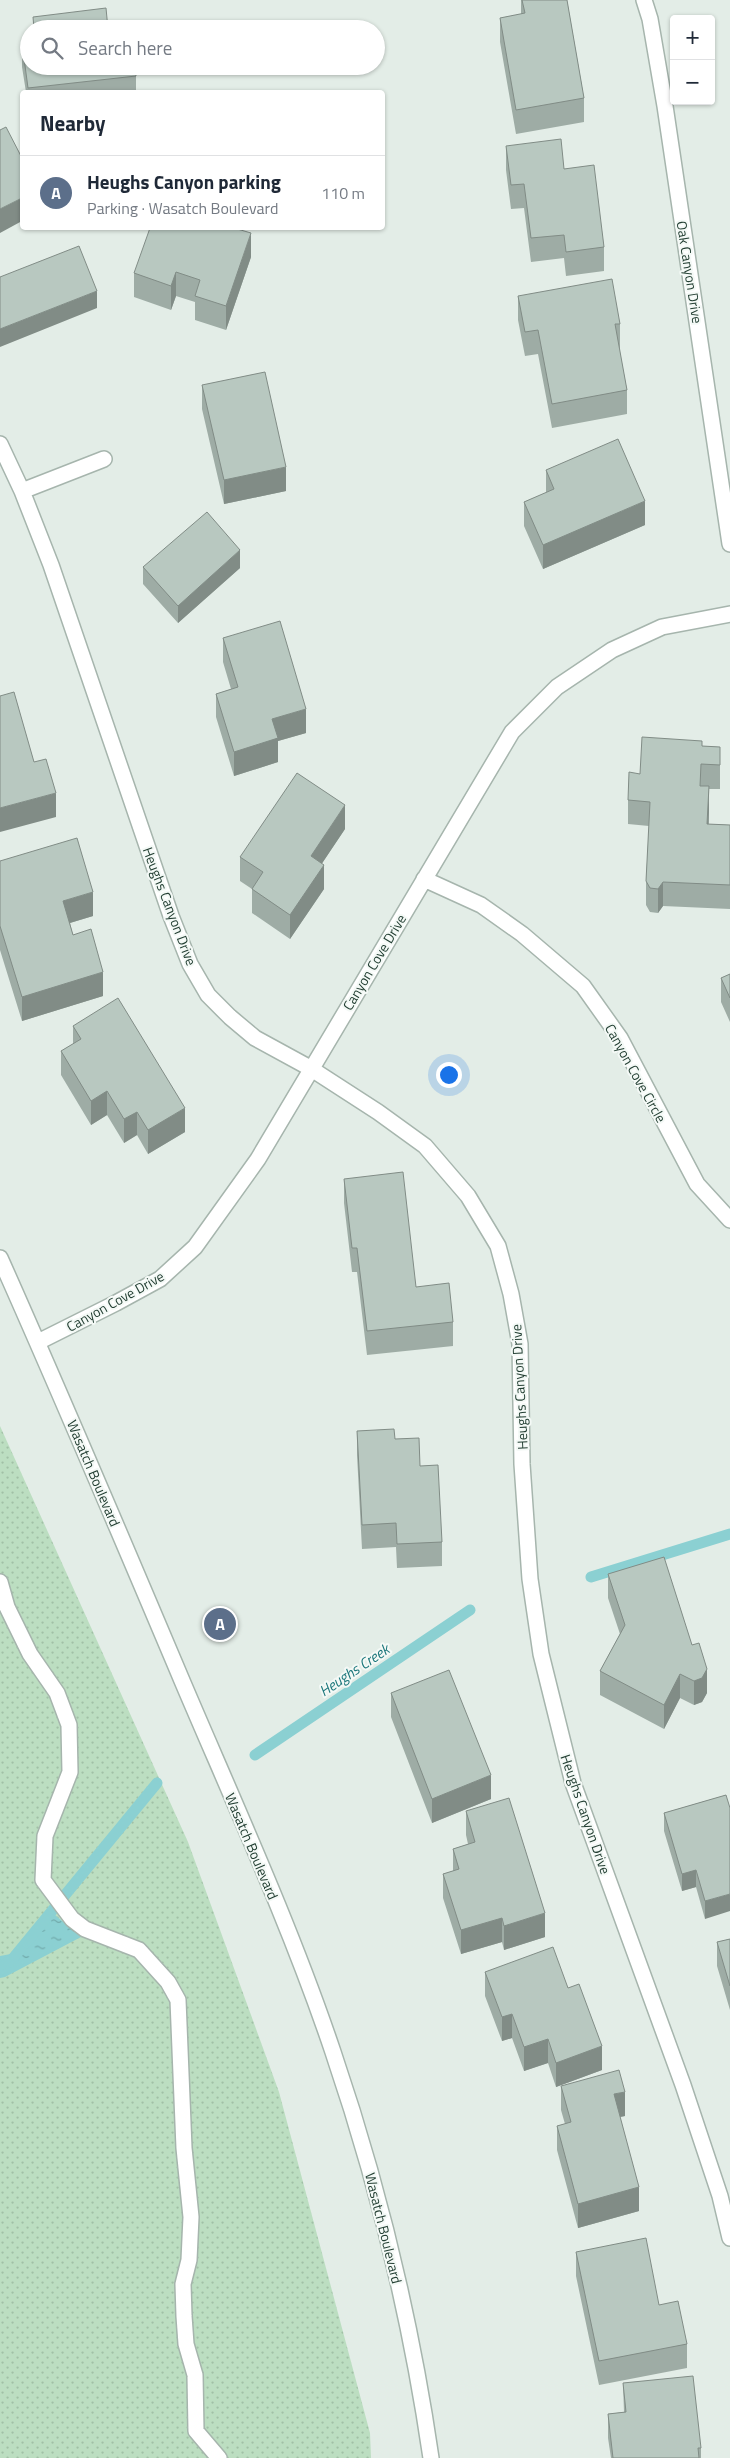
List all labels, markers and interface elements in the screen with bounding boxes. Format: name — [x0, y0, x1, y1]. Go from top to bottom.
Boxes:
map controls — [670, 15, 715, 105]
button: + — [670, 15, 715, 60]
search box — [20, 20, 385, 75]
text: Search here — [78, 33, 172, 62]
icon: search — [38, 34, 66, 62]
button: − — [670, 60, 715, 105]
text: Nearby — [40, 107, 105, 139]
text: Heughs Canyon parking — [87, 167, 281, 196]
text: A — [51, 181, 61, 205]
text: 110 m — [321, 181, 365, 205]
text: Parking · Wasatch Boulevard — [87, 196, 278, 220]
street label: Oak Canyon Drive — [672, 219, 708, 325]
street label: Heughs Canyon Drive — [138, 844, 202, 968]
street label: Canyon Cove Drive — [337, 910, 411, 1014]
street label: Canyon Cove Circle — [600, 1020, 672, 1126]
your location — [436, 1062, 462, 1088]
street label: Canyon Cove Drive — [62, 1265, 168, 1337]
street label: Heughs Canyon Drive — [505, 1324, 533, 1450]
street label: Wasatch Boulevard — [62, 1417, 126, 1529]
pin: A — [204, 1605, 236, 1643]
water label: Heughs Creek — [314, 1637, 396, 1702]
street label: Heughs Canyon Drive — [556, 1751, 616, 1877]
street label: Wasatch Boulevard — [220, 1790, 284, 1902]
street label: Wasatch Boulevard — [360, 2170, 408, 2286]

